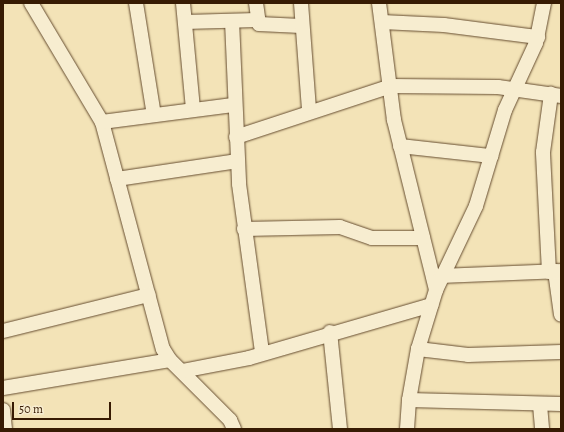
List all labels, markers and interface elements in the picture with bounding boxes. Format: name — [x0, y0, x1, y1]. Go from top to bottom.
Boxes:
scale bar — [14, 394, 113, 420]
text: 50 m — [19, 401, 43, 417]

